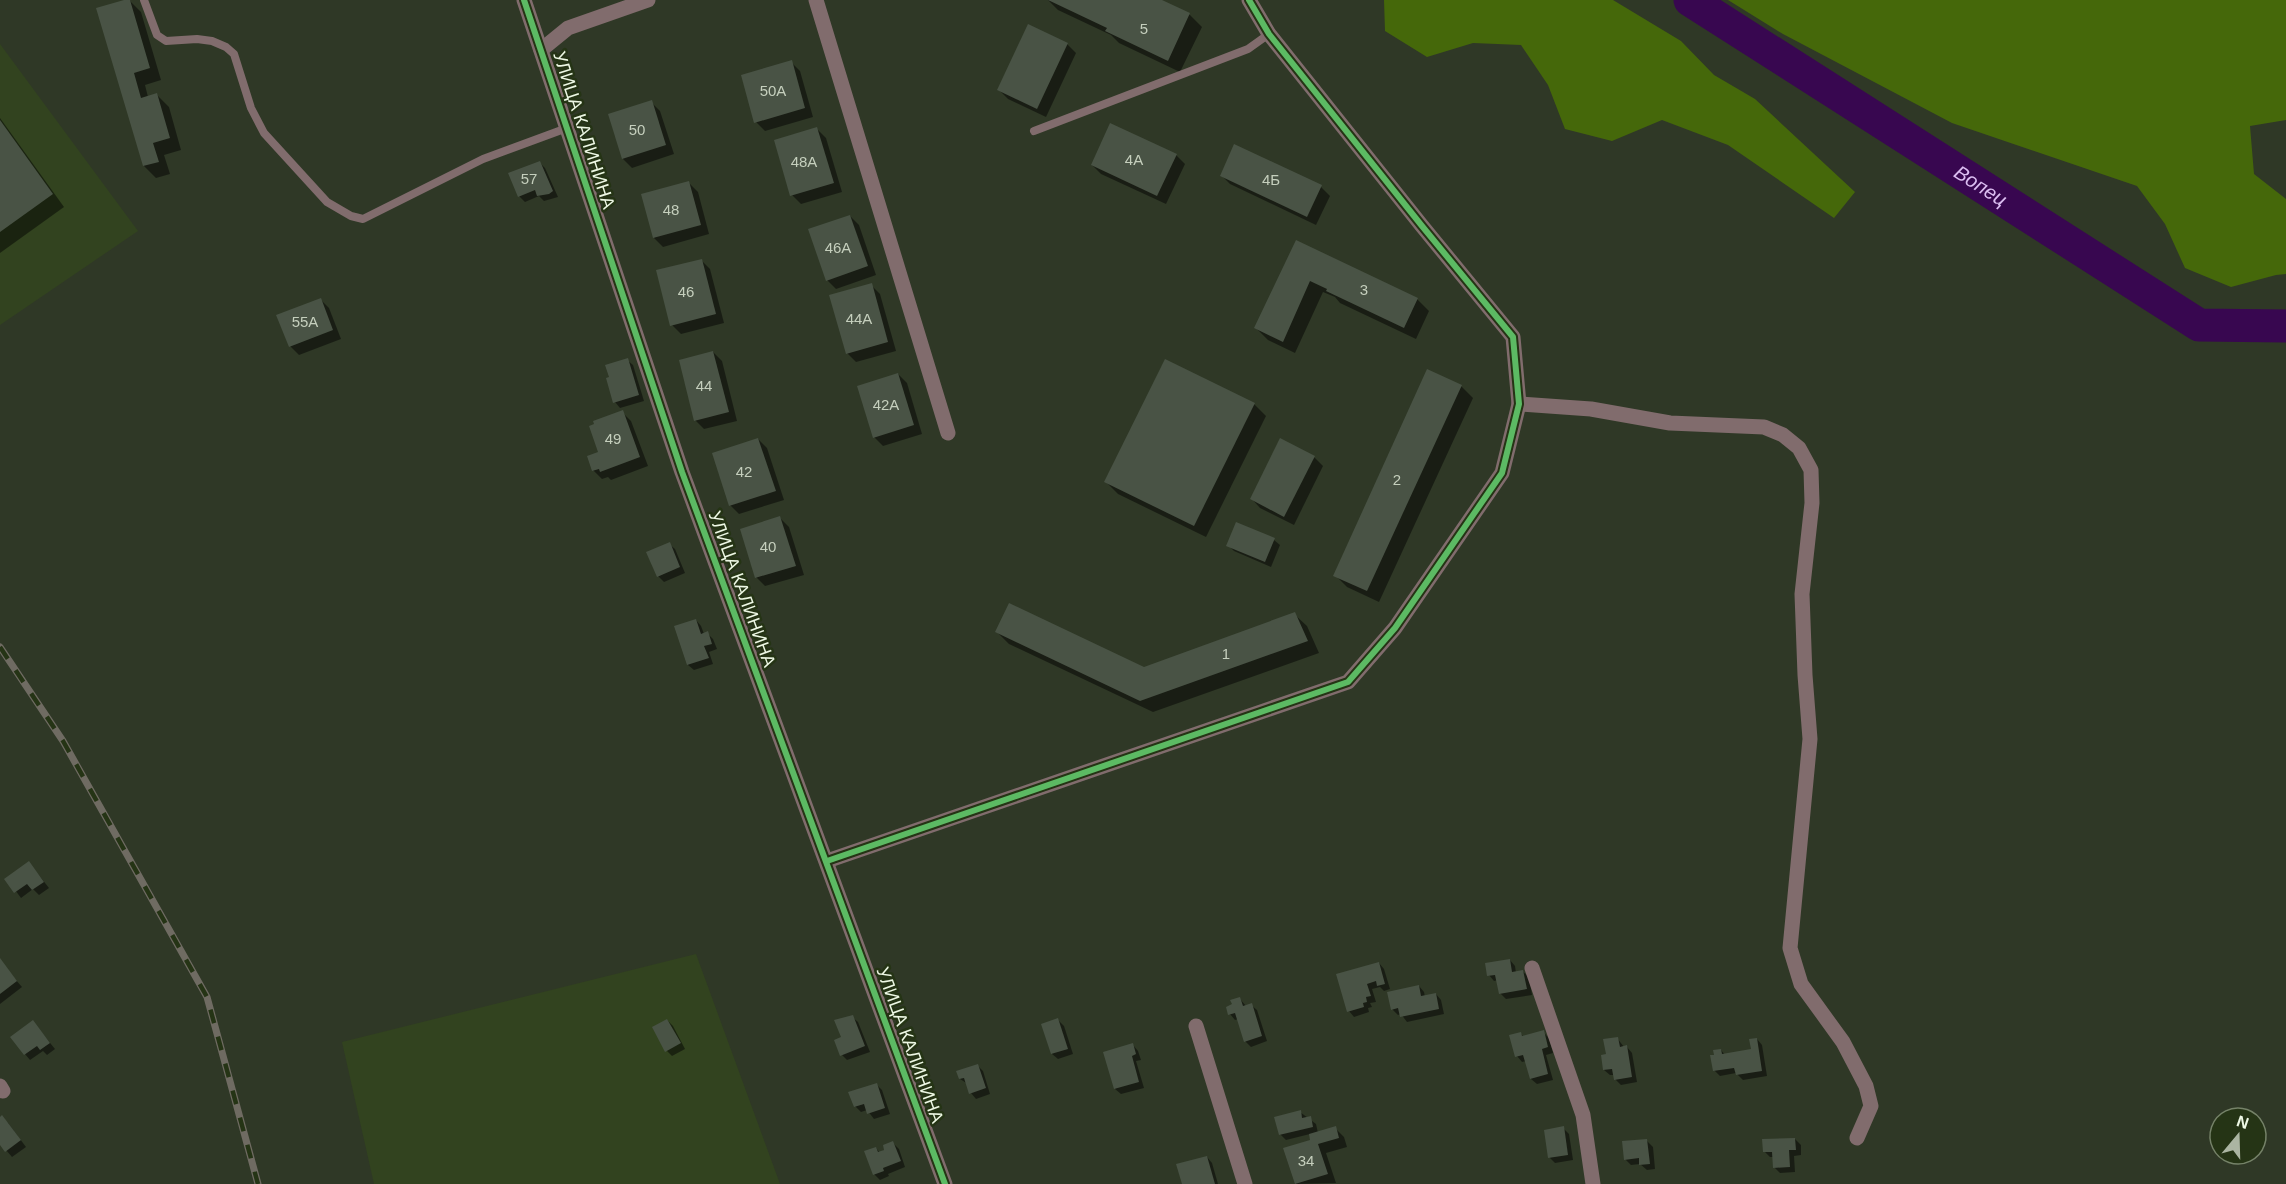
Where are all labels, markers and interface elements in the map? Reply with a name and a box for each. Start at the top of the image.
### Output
house number: 5 [1140,20,1148,37]
street label: УЛИЦА КАЛИНИНА [549,49,619,211]
house number: 50А [760,82,786,99]
house number: 50 [629,121,645,138]
house number: 4А [1125,151,1143,168]
house number: 48А [791,153,817,170]
water label: Вопец [1950,161,2011,211]
house number: 57 [521,170,537,187]
house number: 4Б [1262,171,1280,188]
house number: 48 [663,201,679,218]
house number: 46А [825,239,851,256]
house number: 3 [1360,281,1368,298]
house number: 46 [678,283,694,300]
house number: 44А [846,310,872,327]
house number: 55А [292,313,318,330]
house number: 44 [696,377,712,394]
house number: 42А [873,396,899,413]
house number: 49 [605,430,621,447]
house number: 42 [736,463,752,480]
house number: 2 [1393,471,1401,488]
street label: УЛИЦА КАЛИНИНА [704,508,780,670]
house number: 40 [760,538,776,555]
house number: 1 [1222,645,1230,662]
street label: УЛИЦА КАЛИНИНА [872,964,948,1126]
north arrow [2208,1106,2268,1166]
text: N [2234,1112,2251,1132]
house number: 34 [1298,1152,1314,1169]

